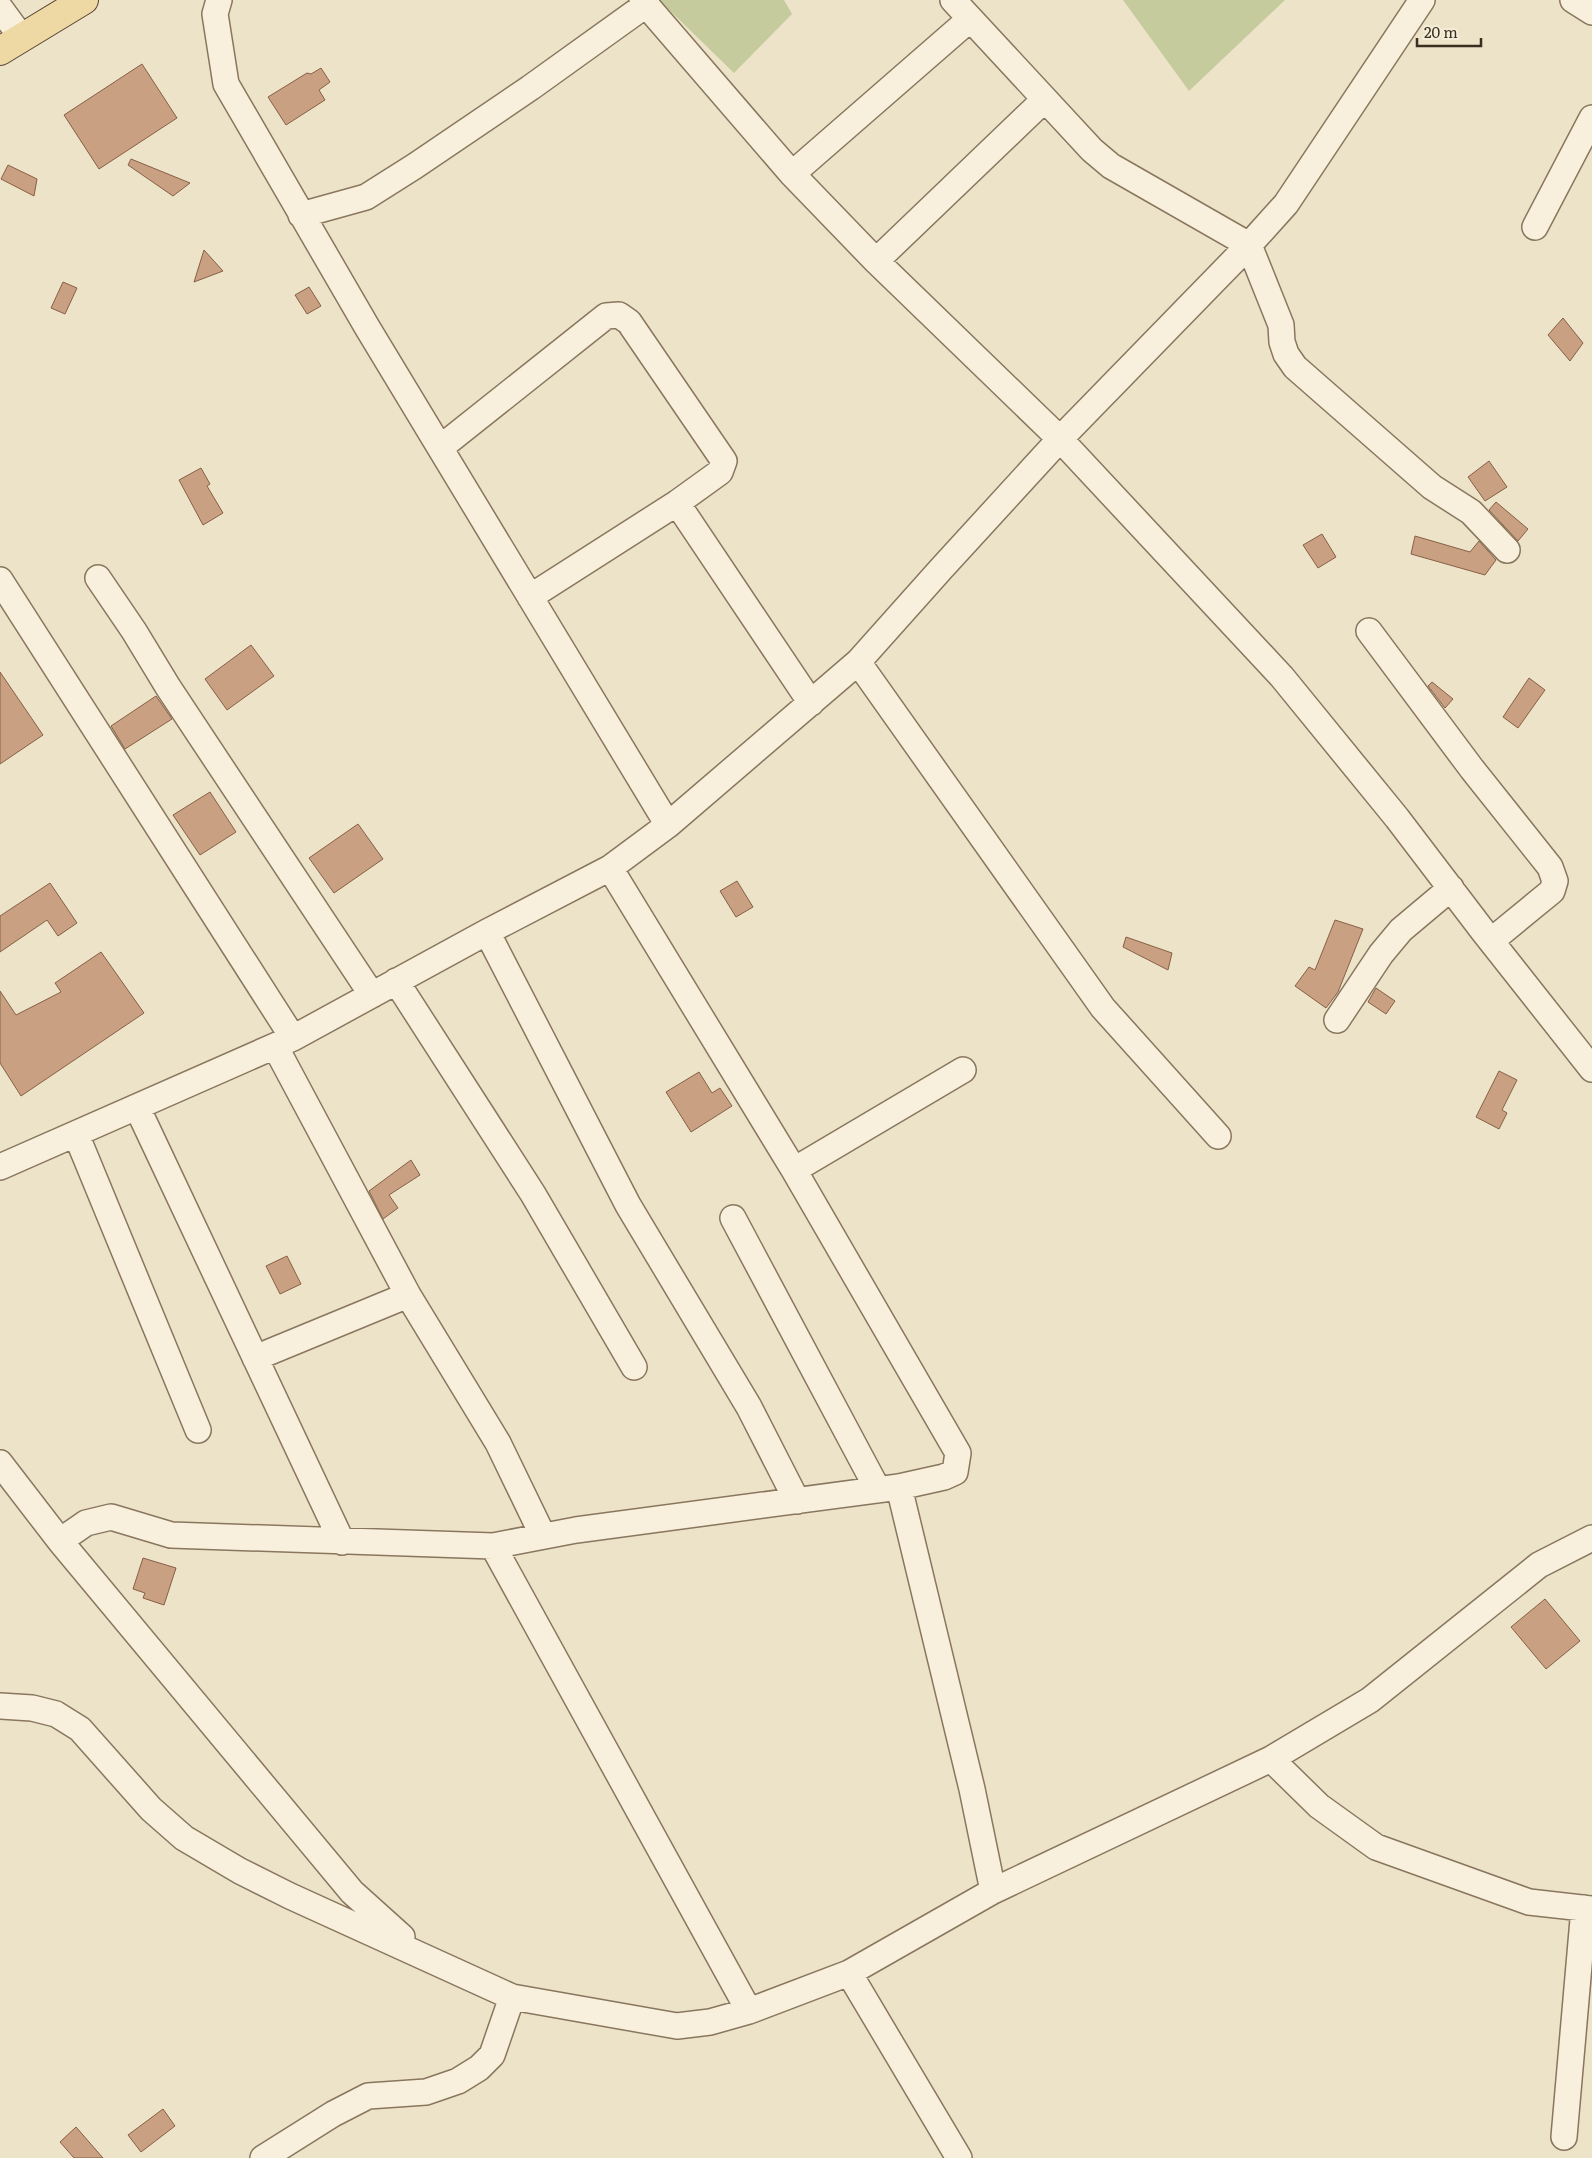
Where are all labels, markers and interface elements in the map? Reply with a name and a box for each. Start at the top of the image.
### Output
scale bar [1417,15,1481,47]
text: 20 m [1424,20,1458,43]

